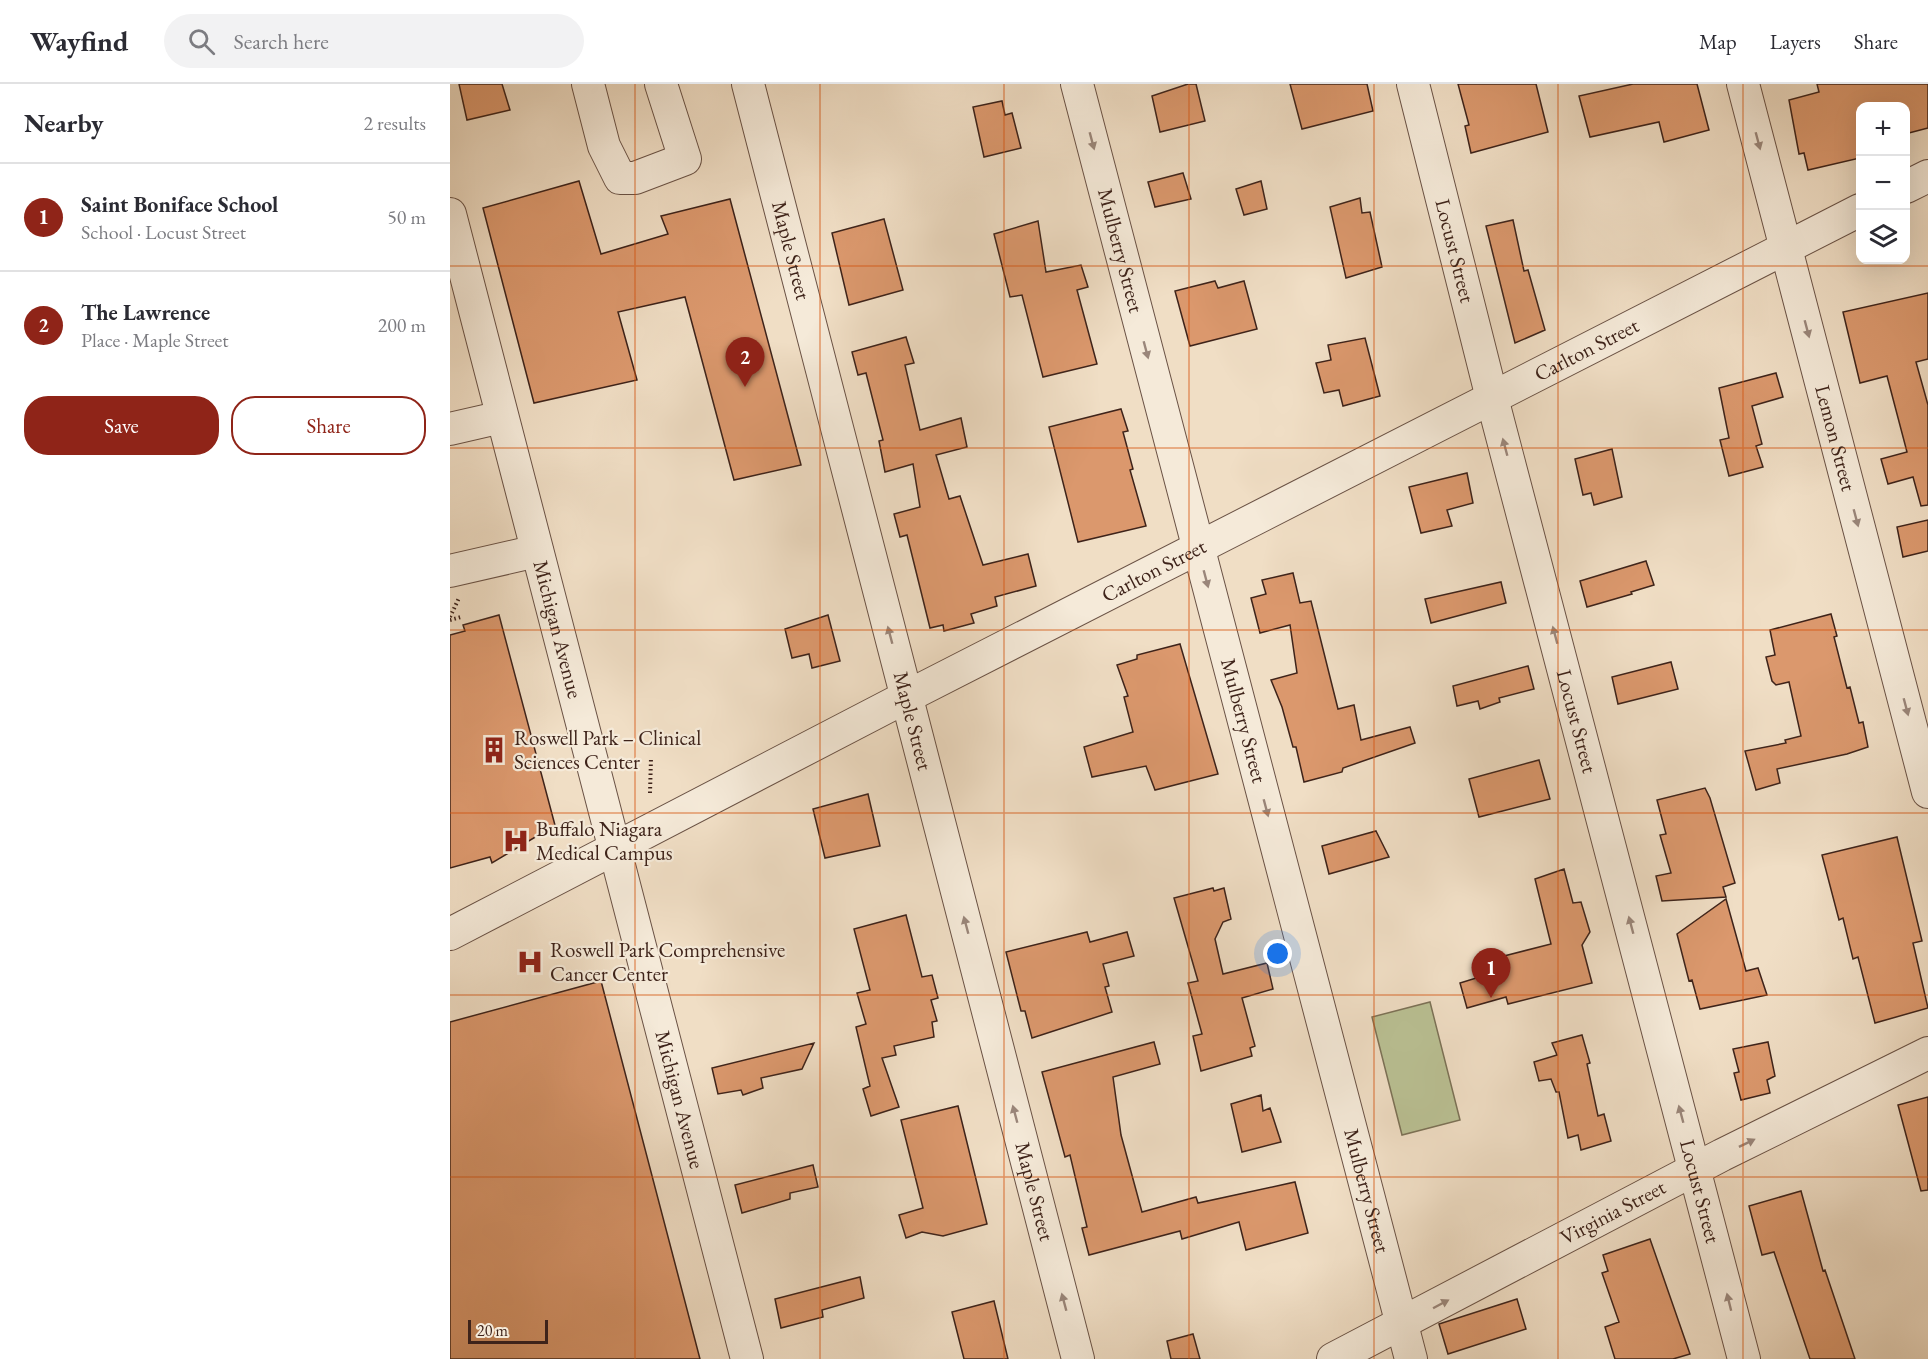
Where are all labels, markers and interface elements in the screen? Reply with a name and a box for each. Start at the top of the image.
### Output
search box [164,14,584,68]
text: Wayfind [30,23,128,59]
icon: search [185,25,218,58]
text: Search here [233,27,329,56]
text: Map [1699,28,1737,55]
text: Layers [1770,28,1821,55]
text: Share [1854,28,1898,55]
map controls [1856,102,1910,264]
button: + [1856,102,1910,156]
text: Nearby [24,106,104,140]
text: 2 results [363,110,426,136]
one-way arrow [1087,131,1097,150]
one-way arrow [1753,131,1763,150]
button: − [1856,156,1910,210]
street label: Mulberry Street [1092,185,1150,316]
text: Saint Boniface School [81,190,278,219]
street label: Locust Street [1429,196,1482,306]
street label: Maple Street [766,198,817,303]
text: 1 [38,204,49,230]
text: 50 m [387,204,426,230]
button: layers [1856,210,1910,264]
text: School · Locust Street [81,219,246,245]
text: The Lawrence [81,298,210,327]
street label: Carlton Street [1529,311,1644,387]
text: 2 [38,312,49,338]
text: 200 m [378,312,426,338]
one-way arrow [1803,320,1812,338]
text: Place · Maple Street [81,327,229,353]
pin: 2 [726,338,764,387]
one-way arrow [1142,340,1152,359]
street label: Lemon Street [1809,382,1863,494]
button: Save [24,396,219,455]
button: Share [231,396,426,455]
one-way arrow [1500,438,1510,456]
one-way arrow [1852,509,1862,527]
street label: Carlton Street [1097,532,1211,608]
street label: Michigan Avenue [527,557,589,701]
one-way arrow [1202,570,1212,588]
one-way arrow [885,625,895,644]
one-way arrow [1550,626,1559,644]
street label: Mulberry Street [1215,655,1274,786]
street label: Locust Street [1551,666,1604,776]
street label: Maple Street [888,669,939,774]
one-way arrow [1901,697,1911,716]
place label: Roswell Park – Clinical Sciences Center [514,724,701,775]
building icon: Roswell Park – Clinical Sciences Center [479,735,509,765]
one-way arrow [1262,799,1272,817]
place label: Buffalo Niagara Medical Campus [536,815,673,866]
hospital icon: Buffalo Niagara Medical Campus [501,826,531,856]
one-way arrow [960,916,970,934]
one-way arrow [1626,916,1635,934]
place label: Roswell Park Comprehensive Cancer Center [550,936,785,987]
your location [1263,939,1292,968]
hospital icon: Roswell Park Comprehensive Cancer Center [515,947,545,977]
pin: 1 [1472,948,1510,998]
street label: Michigan Avenue [649,1028,711,1172]
one-way arrow [1009,1104,1019,1123]
one-way arrow [1675,1105,1685,1123]
street label: Mulberry Street [1338,1125,1397,1256]
street label: Locust Street [1674,1137,1727,1246]
one-way arrow [1738,1138,1755,1148]
street label: Maple Street [1009,1139,1061,1244]
street label: Virginia Street [1555,1173,1670,1251]
one-way arrow [1058,1293,1068,1312]
one-way arrow [1724,1293,1734,1312]
one-way arrow [1433,1299,1450,1309]
scale bar [468,1317,548,1344]
text: 20 m [477,1320,508,1341]

